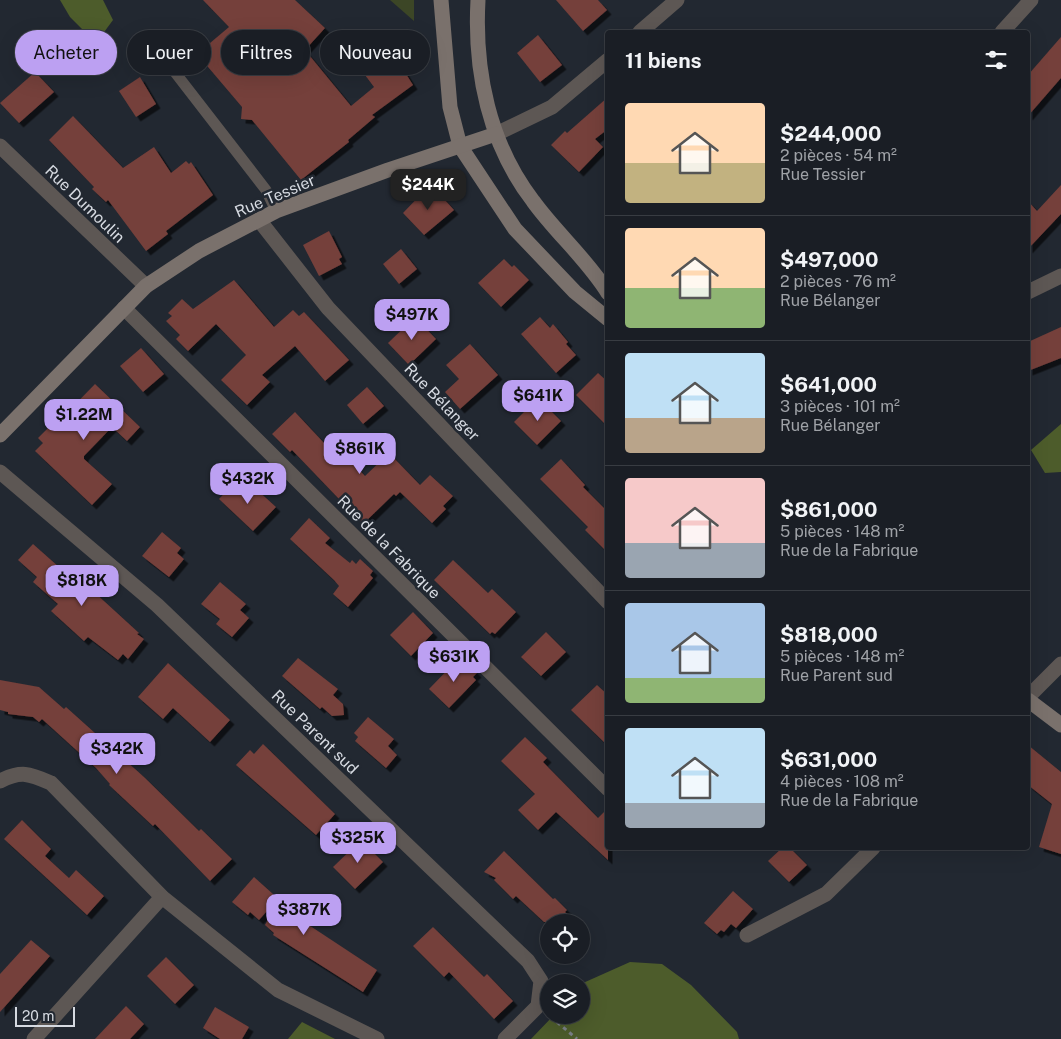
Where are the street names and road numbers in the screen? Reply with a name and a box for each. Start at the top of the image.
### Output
street label: Rue Dumoulin [41,161,129,247]
street label: Rue Tessier [232,171,318,221]
street label: Rue Bélanger [400,359,484,445]
street label: Rue de la Fabrique [333,491,445,603]
street label: Rue Parent sud [268,686,362,778]

